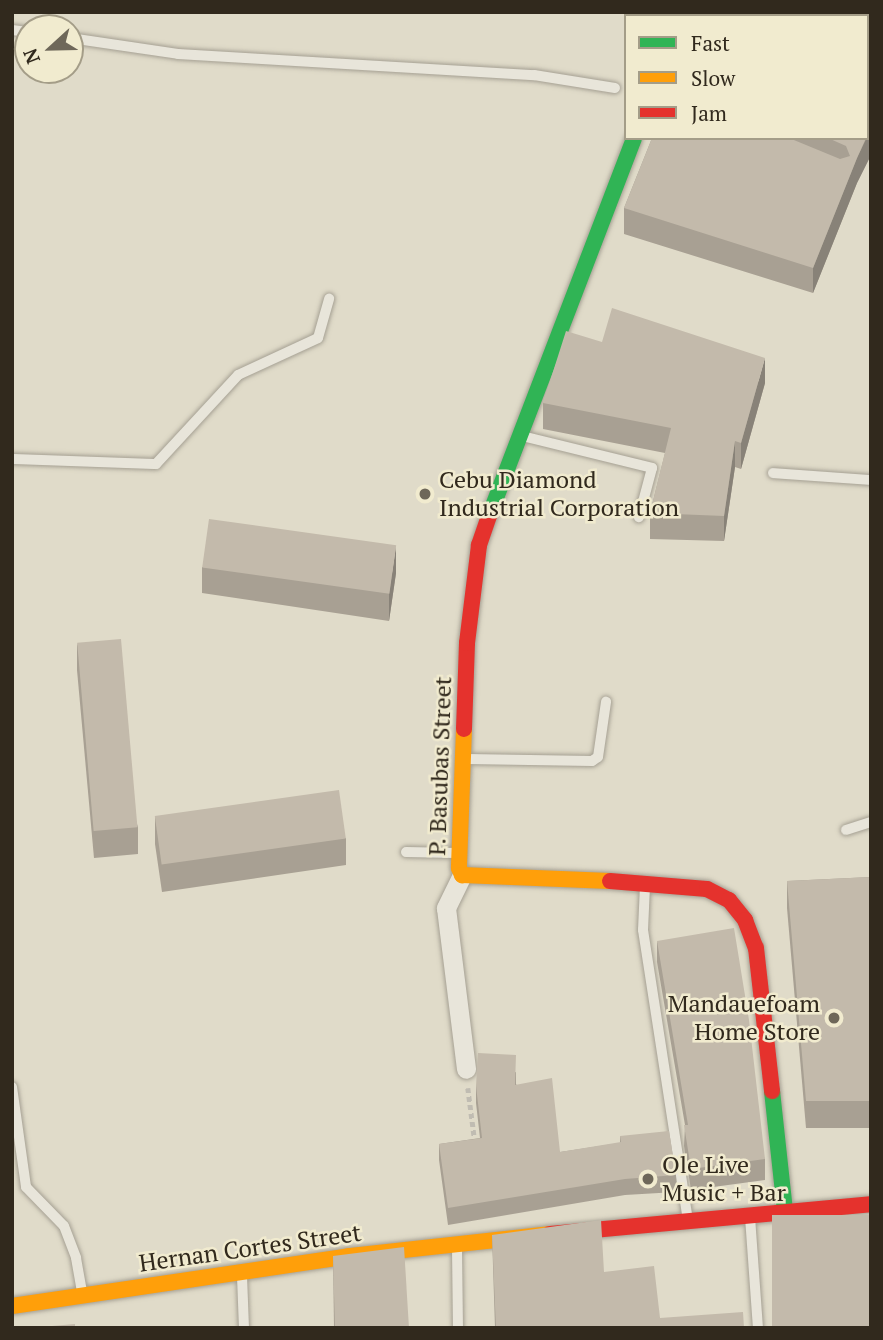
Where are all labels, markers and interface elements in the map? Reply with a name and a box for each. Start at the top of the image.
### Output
north arrow [14,14,84,84]
legend [624,14,869,140]
text: Fast [691,29,730,57]
text: N [17,45,45,68]
text: Slow [691,64,735,92]
text: Jam [691,99,727,127]
place label: Cebu Diamond Industrial Corporation [439,466,679,522]
marker: Cebu Diamond Industrial Corporation [417,486,433,502]
street label: P. Basubas Street [422,675,458,857]
place label: Mandauefoam Home Store [668,990,820,1046]
marker: Mandauefoam Home Store [826,1010,842,1026]
place label: Ole Live Music + Bar [662,1151,786,1207]
marker: Ole Live Music + Bar [640,1171,656,1187]
street label: Hernan Cortes Street [137,1218,363,1278]

